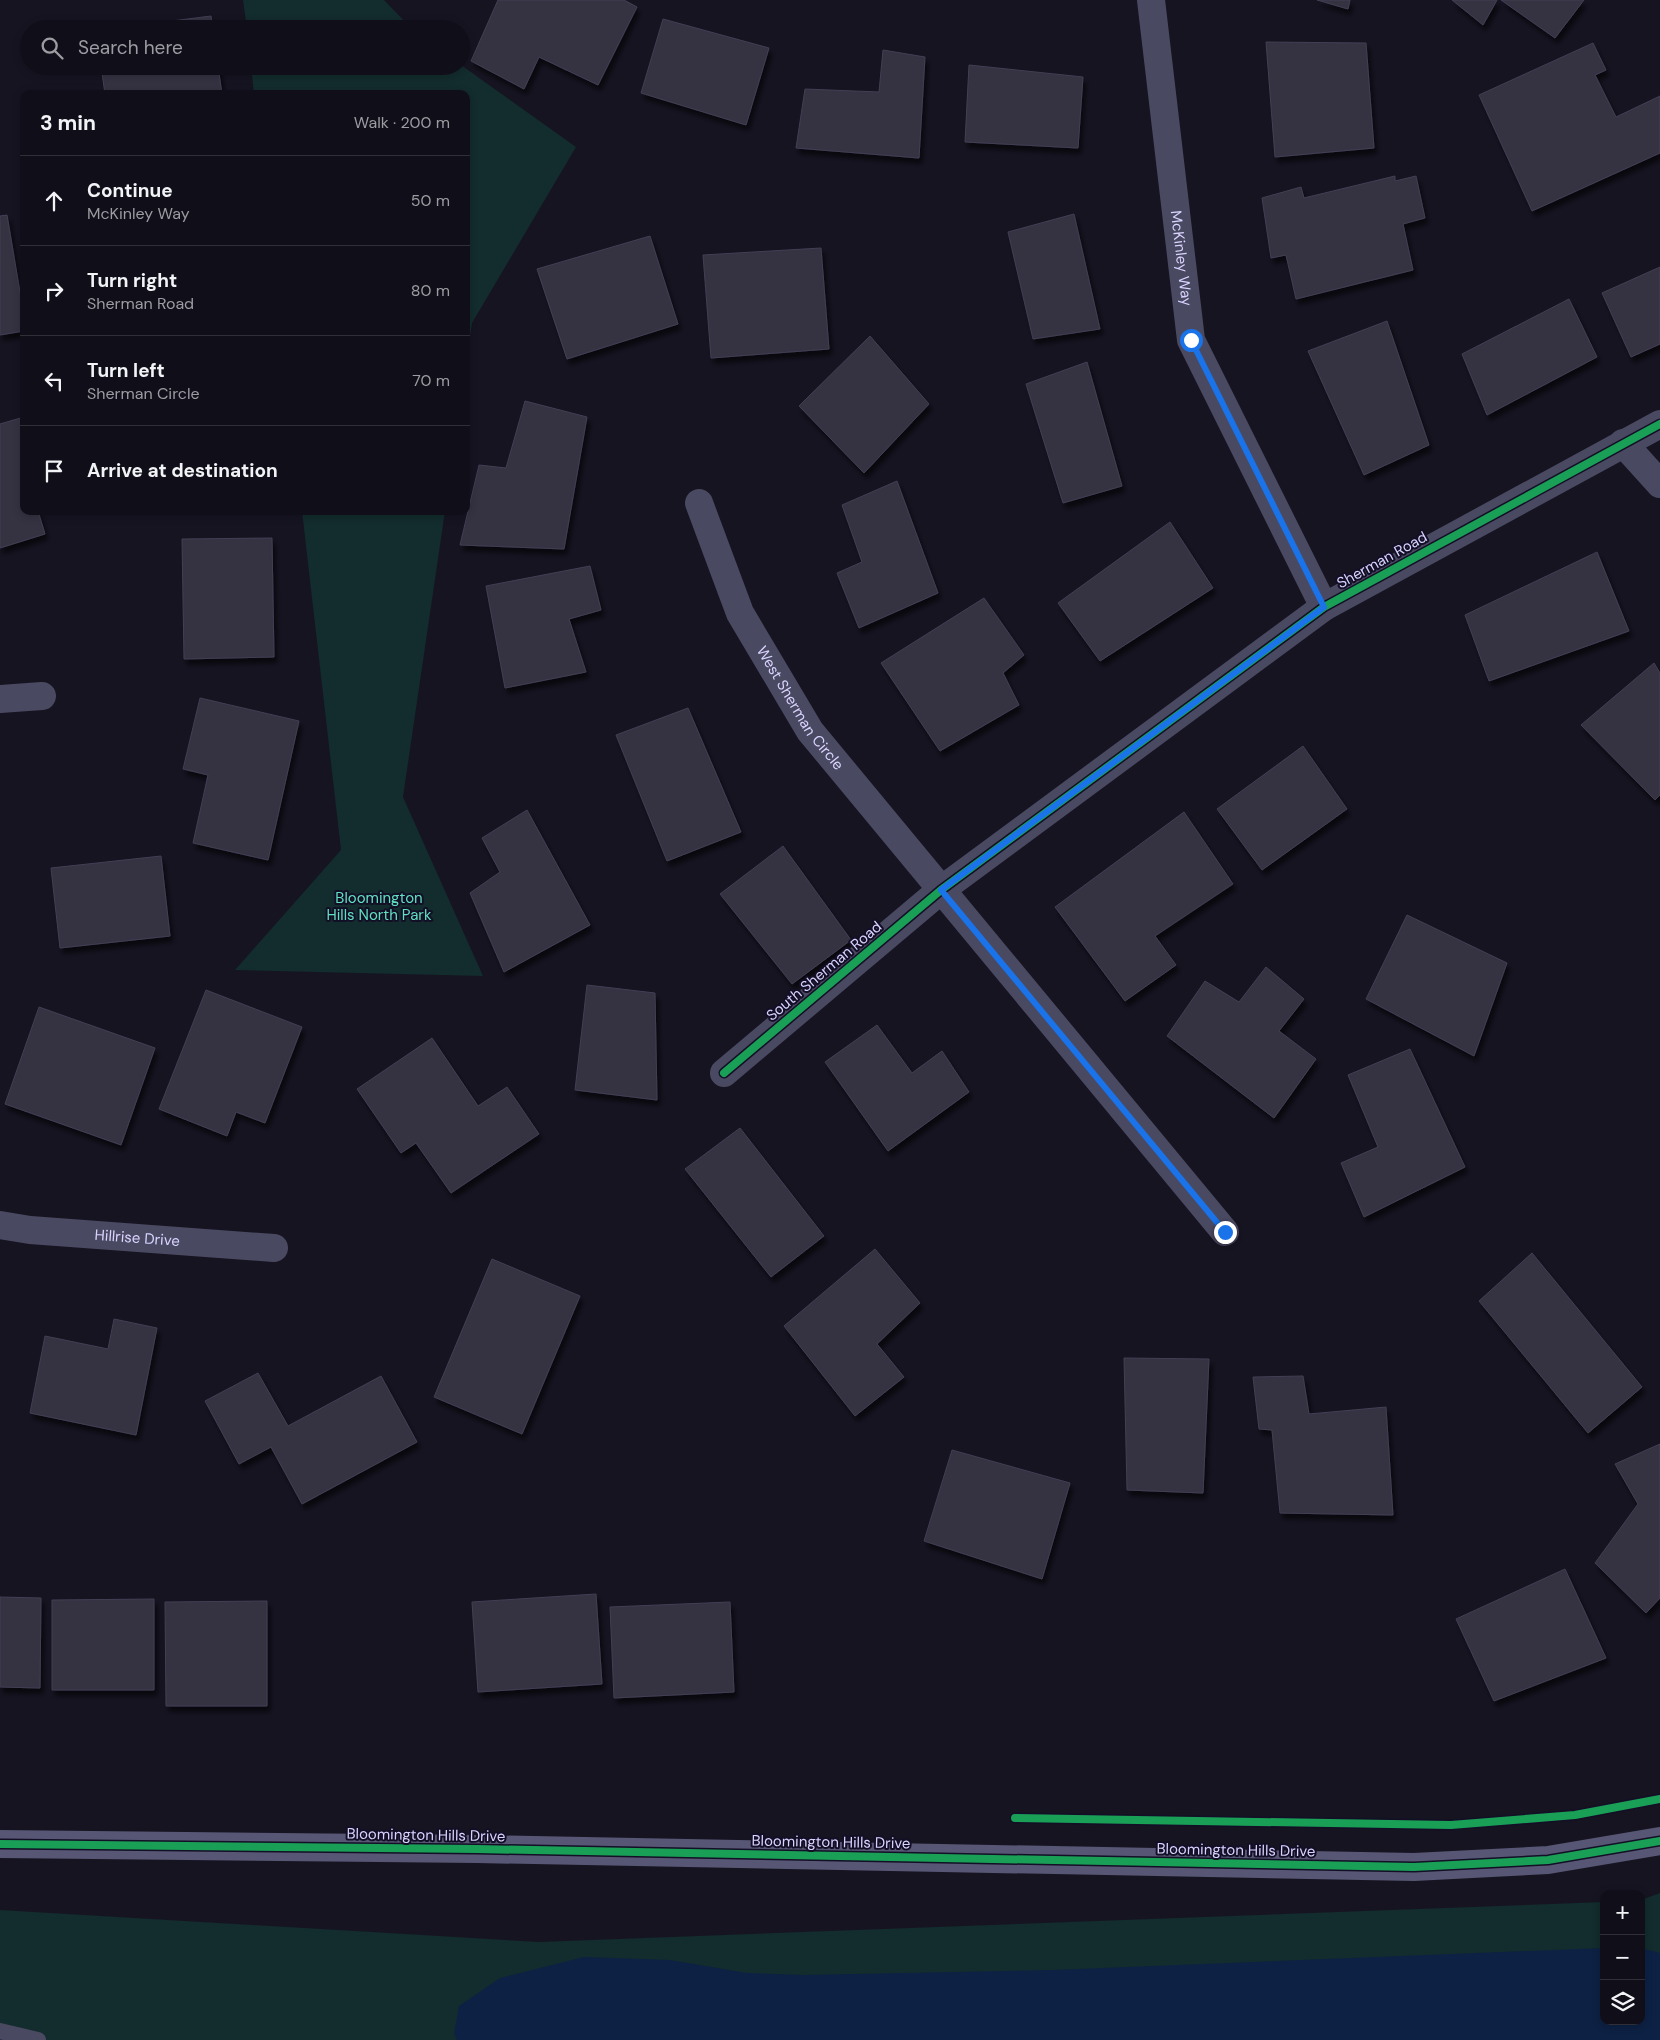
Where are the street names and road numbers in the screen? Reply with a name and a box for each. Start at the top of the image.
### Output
street label: McKinley Way [1166,209,1197,308]
street label: Sherman Road [1333,527,1431,593]
street label: West Sherman Circle [752,642,848,774]
street label: South Sherman Road [762,917,886,1025]
street label: Hillrise Drive [94,1225,181,1251]
street label: Bloomington Hills Drive [346,1824,506,1846]
street label: Bloomington Hills Drive [751,1831,911,1853]
street label: Bloomington Hills Drive [1156,1839,1316,1861]

